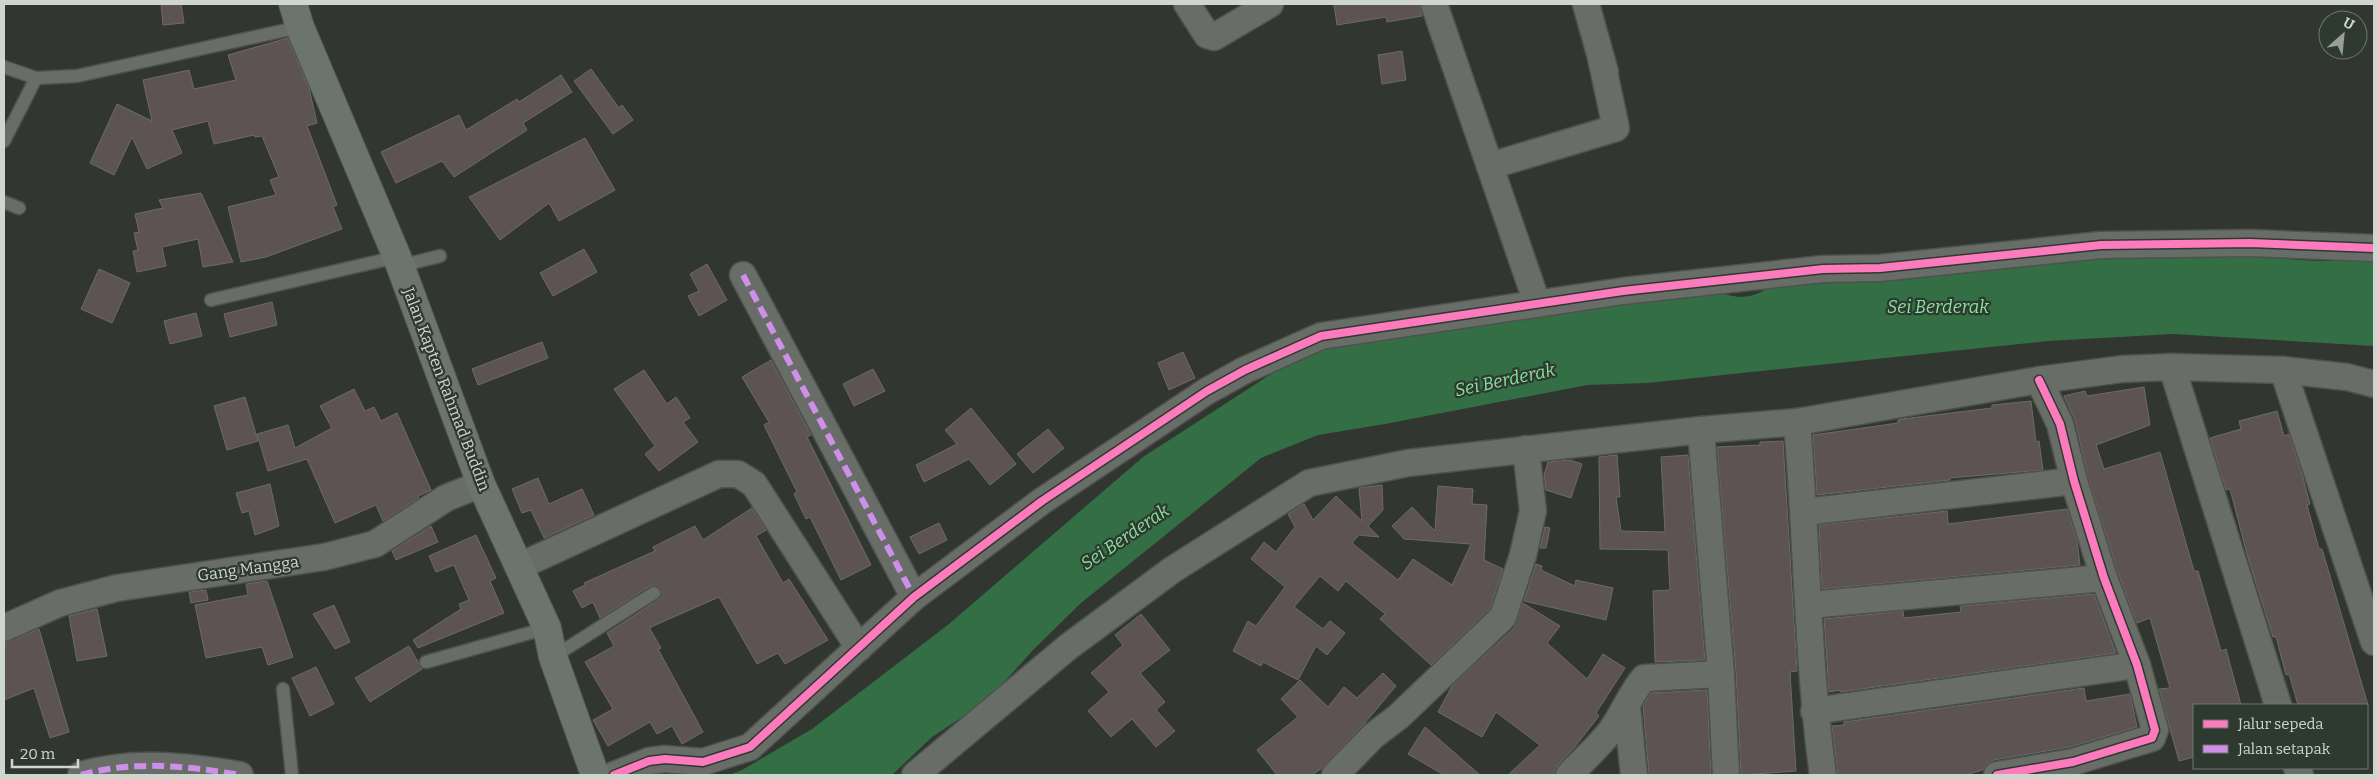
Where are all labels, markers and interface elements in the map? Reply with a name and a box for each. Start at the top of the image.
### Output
north arrow [2318,10,2368,60]
text: U [2340,14,2358,34]
street label: Jalan Kapten Rahmad Buddin [399,284,494,494]
water label: Sei Berderak [1887,296,1989,318]
water label: Sei Berderak [1453,359,1557,401]
water label: Sei Berderak [1077,499,1174,575]
street label: Gang Mangga [196,552,300,585]
legend [2193,704,2368,769]
text: Jalur sepeda [2237,715,2324,733]
scale bar [12,736,79,768]
text: Jalan setapak [2237,740,2331,758]
text: 20 m [20,745,56,763]

